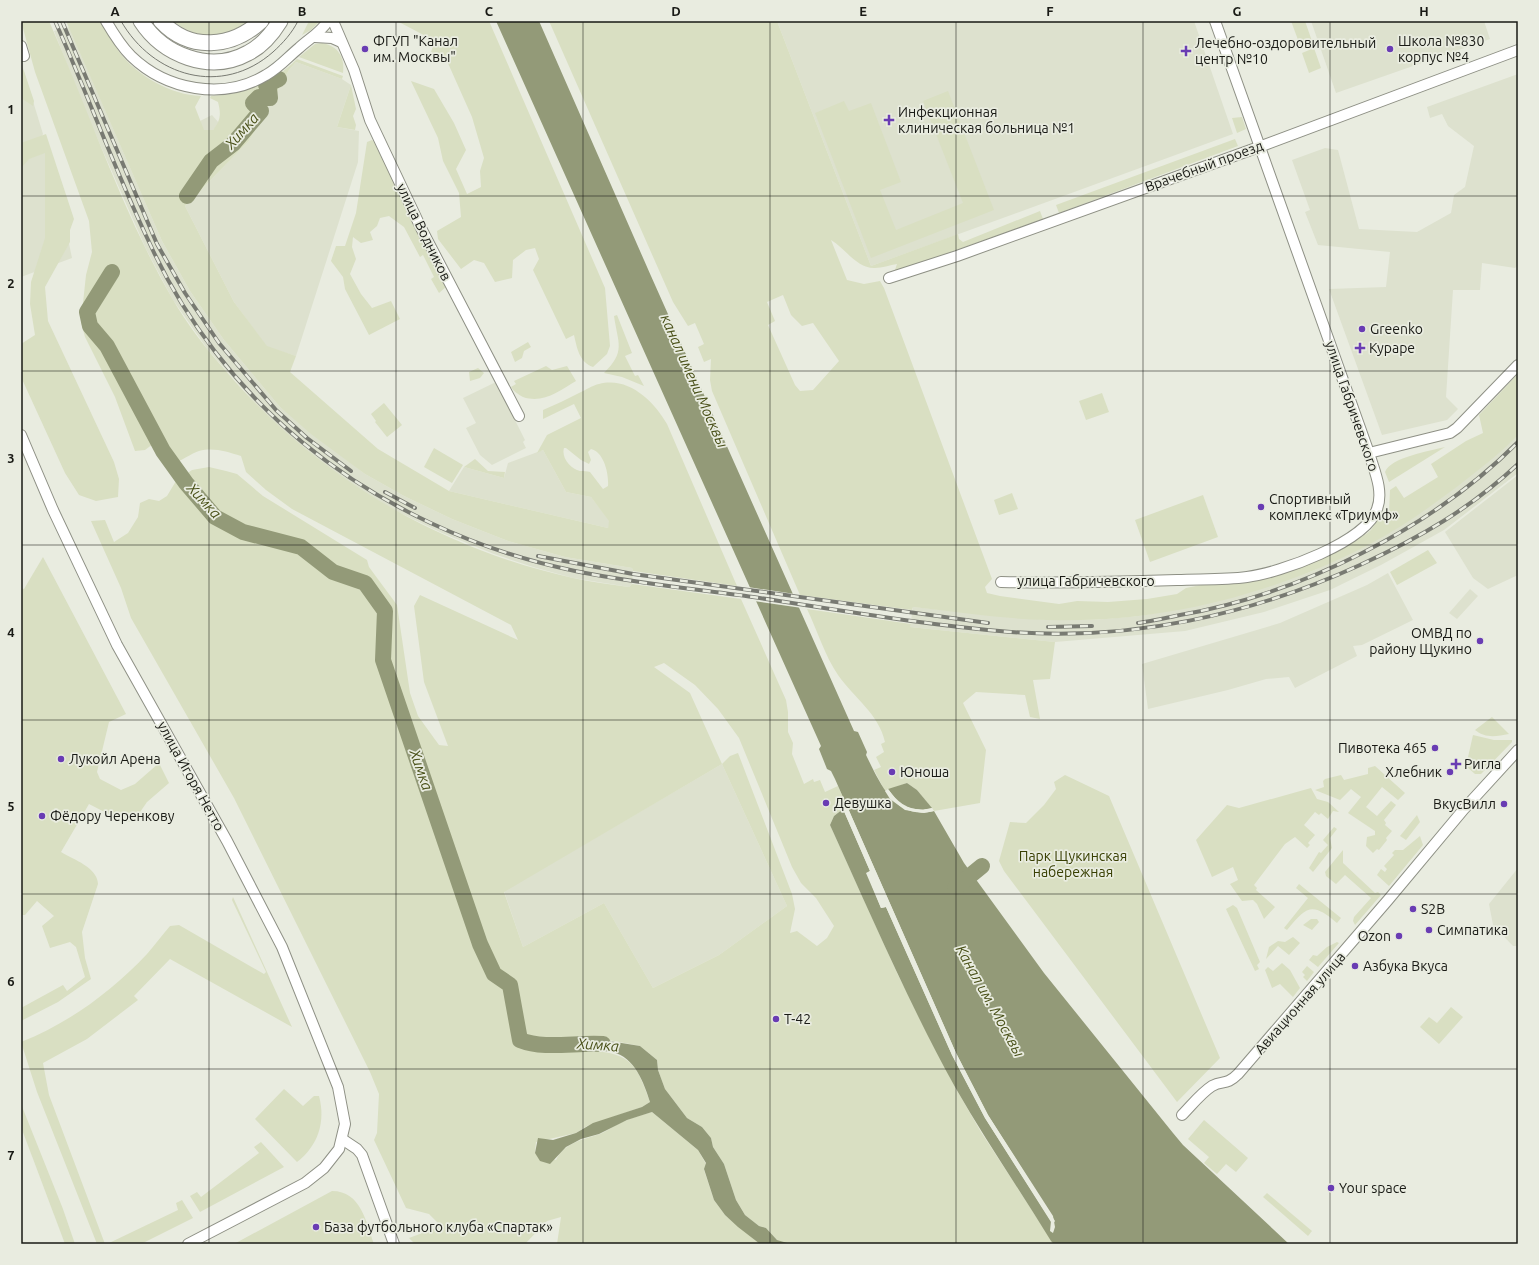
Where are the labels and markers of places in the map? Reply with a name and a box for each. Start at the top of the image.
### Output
place label: ФГУП "Канал им. Москвы" [373,33,458,65]
place label: Школа №830 корпус №4 [1398,33,1485,65]
place label: Лечебно-оздоровительный центр №10 [1195,35,1376,67]
marker: ФГУП "Канал им. Москвы" [360,44,370,54]
marker: Школа №830 корпус №4 [1385,44,1395,54]
marker: Лечебно-оздоровительный центр №10 [1180,45,1192,57]
place label: Инфекционная клиническая больница №1 [898,104,1075,136]
marker: Инфекционная клиническая больница №1 [883,114,895,126]
place label: Greenko [1370,321,1423,337]
marker: Greenko [1357,324,1367,334]
place label: Кураре [1369,340,1415,356]
marker: Кураре [1354,342,1366,354]
place label: Спортивный комплекс «Триумф» [1269,491,1399,523]
marker: Спортивный комплекс «Триумф» [1256,502,1266,512]
place label: ОМВД по району Щукино [1369,625,1472,657]
marker: ОМВД по району Щукино [1475,636,1485,646]
place label: Пивотека 465 [1338,740,1427,756]
marker: Пивотека 465 [1430,743,1440,753]
place label: Лукойл Арена [69,751,161,767]
marker: Лукойл Арена [56,754,66,764]
place label: Ригла [1464,756,1501,772]
marker: Ригла [1451,759,1461,769]
place label: Юноша [900,764,949,780]
place label: Хлебник [1385,764,1442,780]
marker: Юноша [887,767,897,777]
marker: Хлебник [1445,767,1455,777]
place label: Девушка [834,795,892,811]
place label: ВкусВилл [1433,796,1496,812]
marker: Девушка [821,798,831,808]
marker: ВкусВилл [1499,799,1509,809]
place label: Фёдору Черенкову [50,808,175,824]
marker: Фёдору Черенкову [37,811,47,821]
place label: S2B [1421,901,1445,917]
marker: S2B [1408,904,1418,914]
place label: Симпатика [1437,922,1508,938]
marker: Симпатика [1424,925,1434,935]
place label: Ozon [1358,928,1391,944]
marker: Ozon [1394,931,1404,941]
place label: Азбука Вкуса [1363,958,1448,974]
marker: Азбука Вкуса [1350,961,1360,971]
place label: Т-42 [784,1011,811,1027]
marker: Т-42 [771,1014,781,1024]
place label: Your space [1339,1180,1407,1196]
marker: Your space [1326,1183,1336,1193]
place label: База футбольного клуба «Спартак» [324,1219,553,1235]
marker: База футбольного клуба «Спартак» [311,1222,321,1232]

